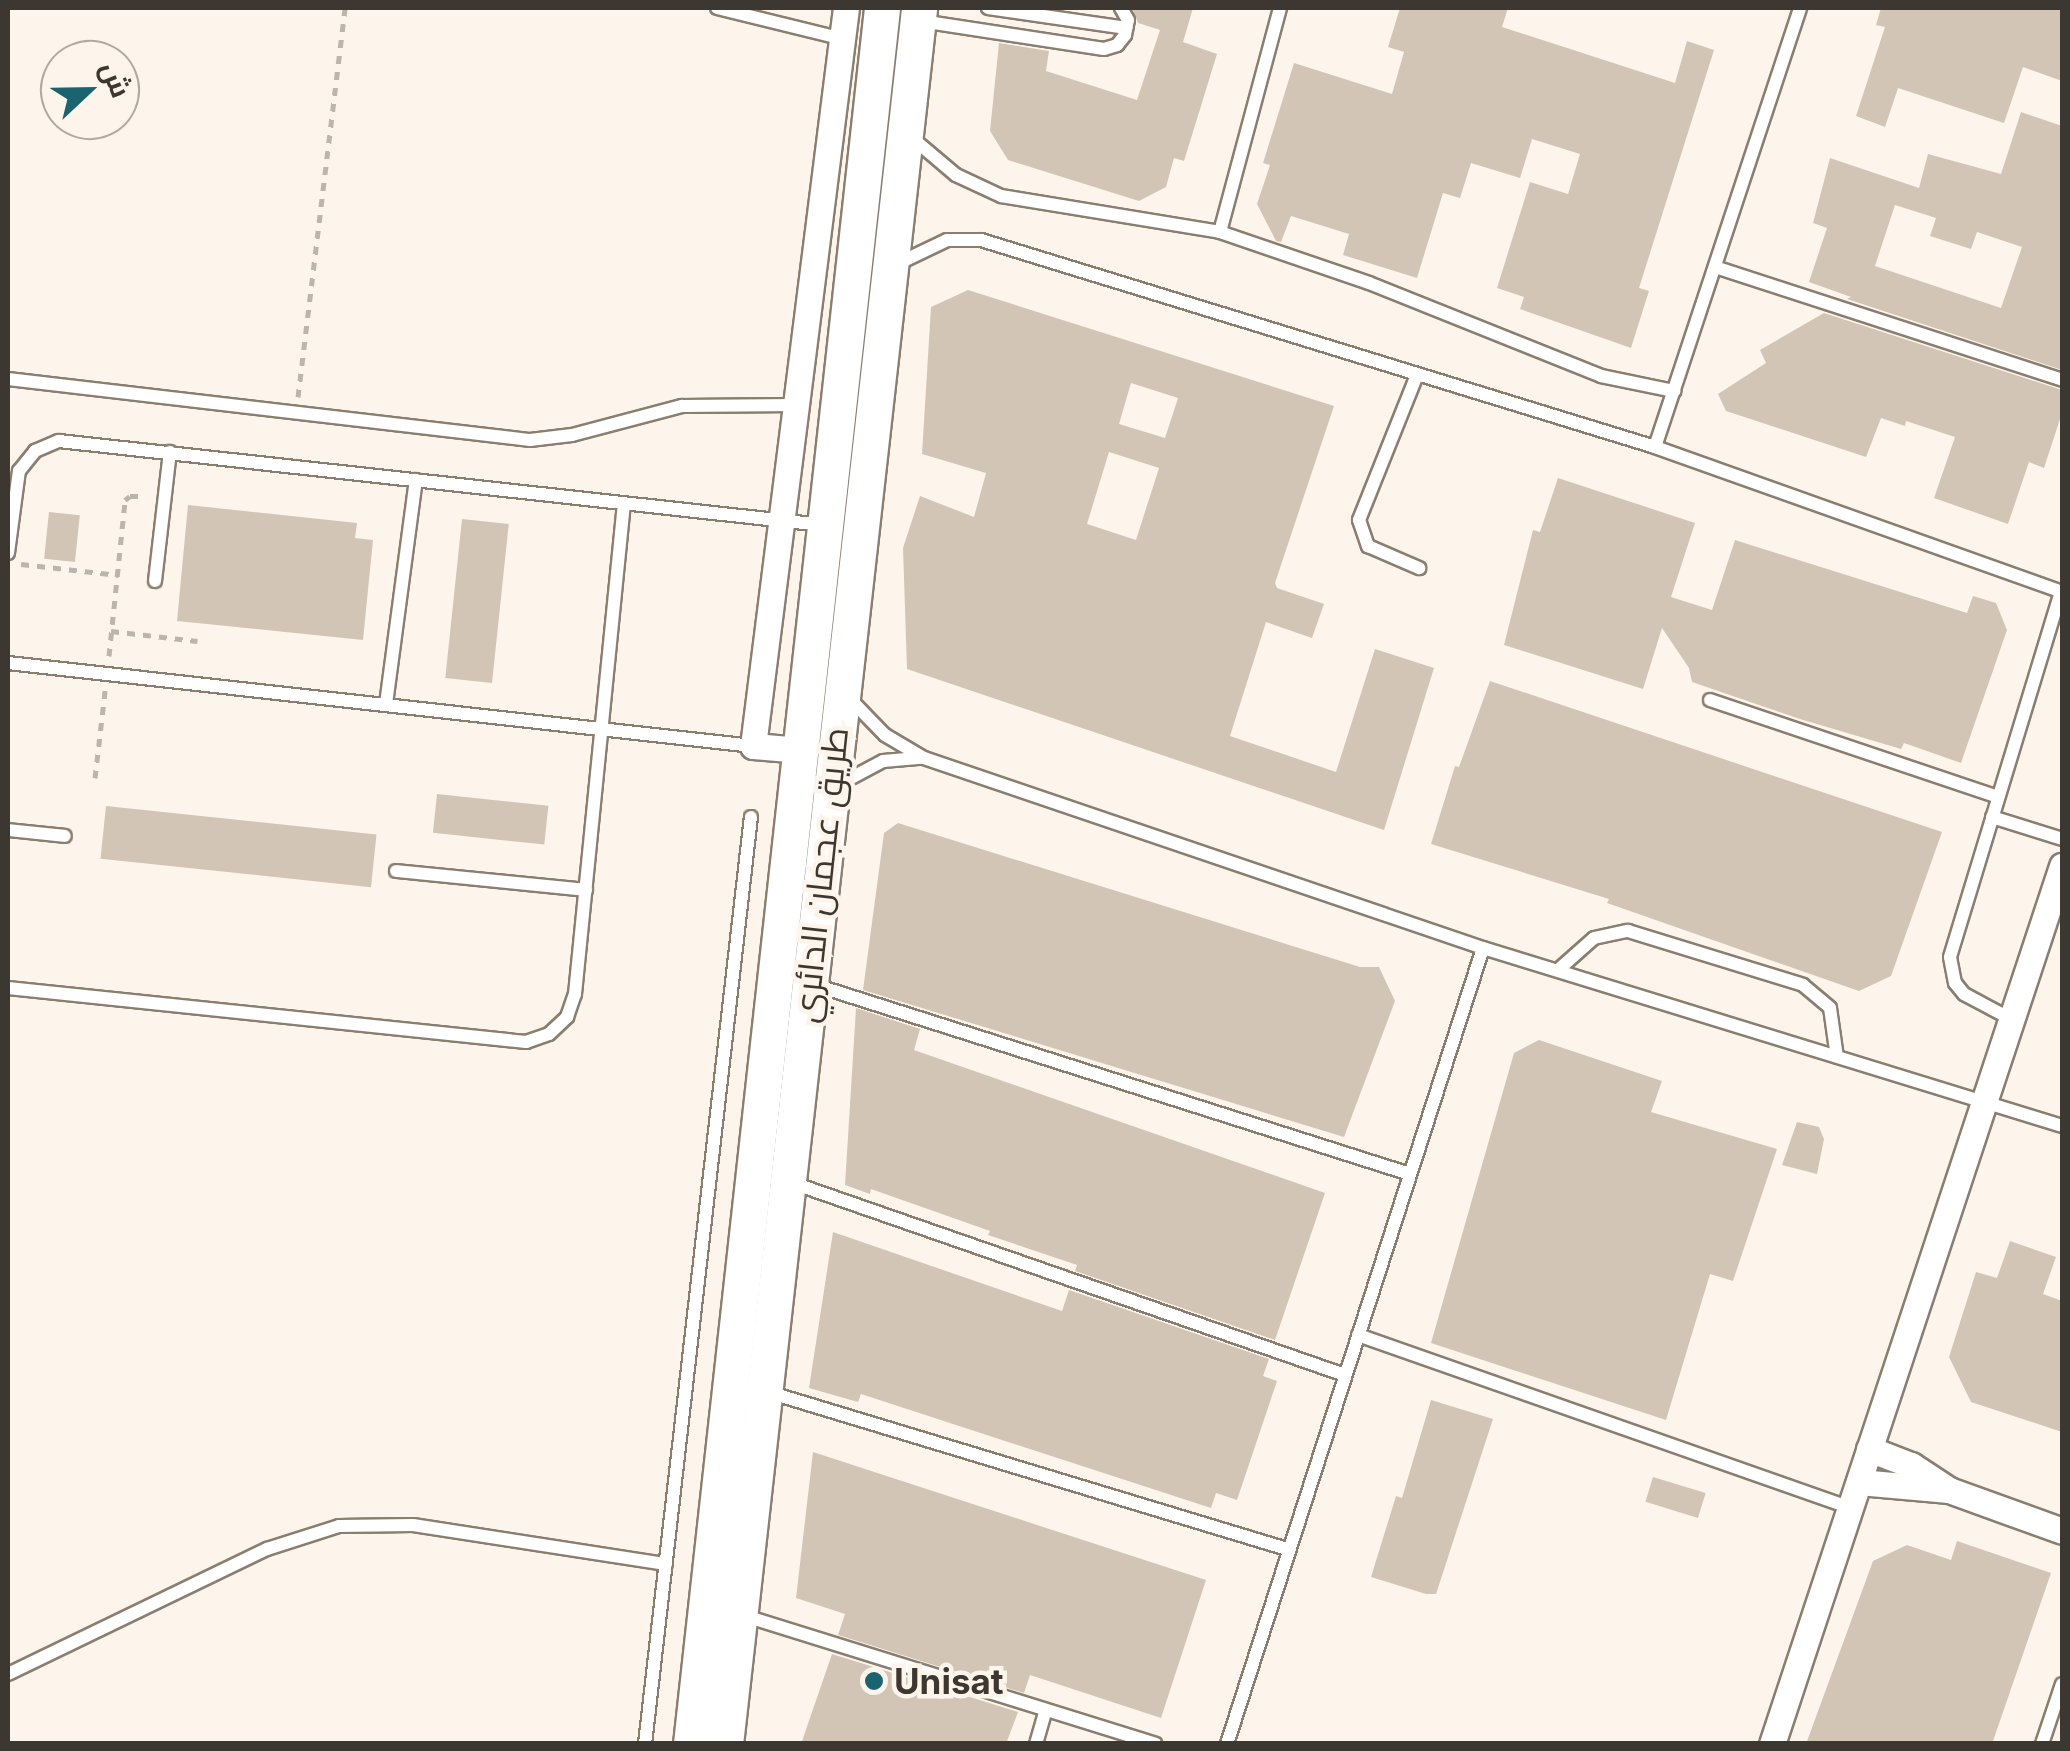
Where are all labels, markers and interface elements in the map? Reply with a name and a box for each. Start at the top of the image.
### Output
north arrow [40,40,140,140]
text: ش [93,56,138,103]
street label: طريق عجمان الدائري [784,725,856,1025]
place label: Unisat [894,1660,1004,1702]
marker: Unisat [863,1670,885,1692]

